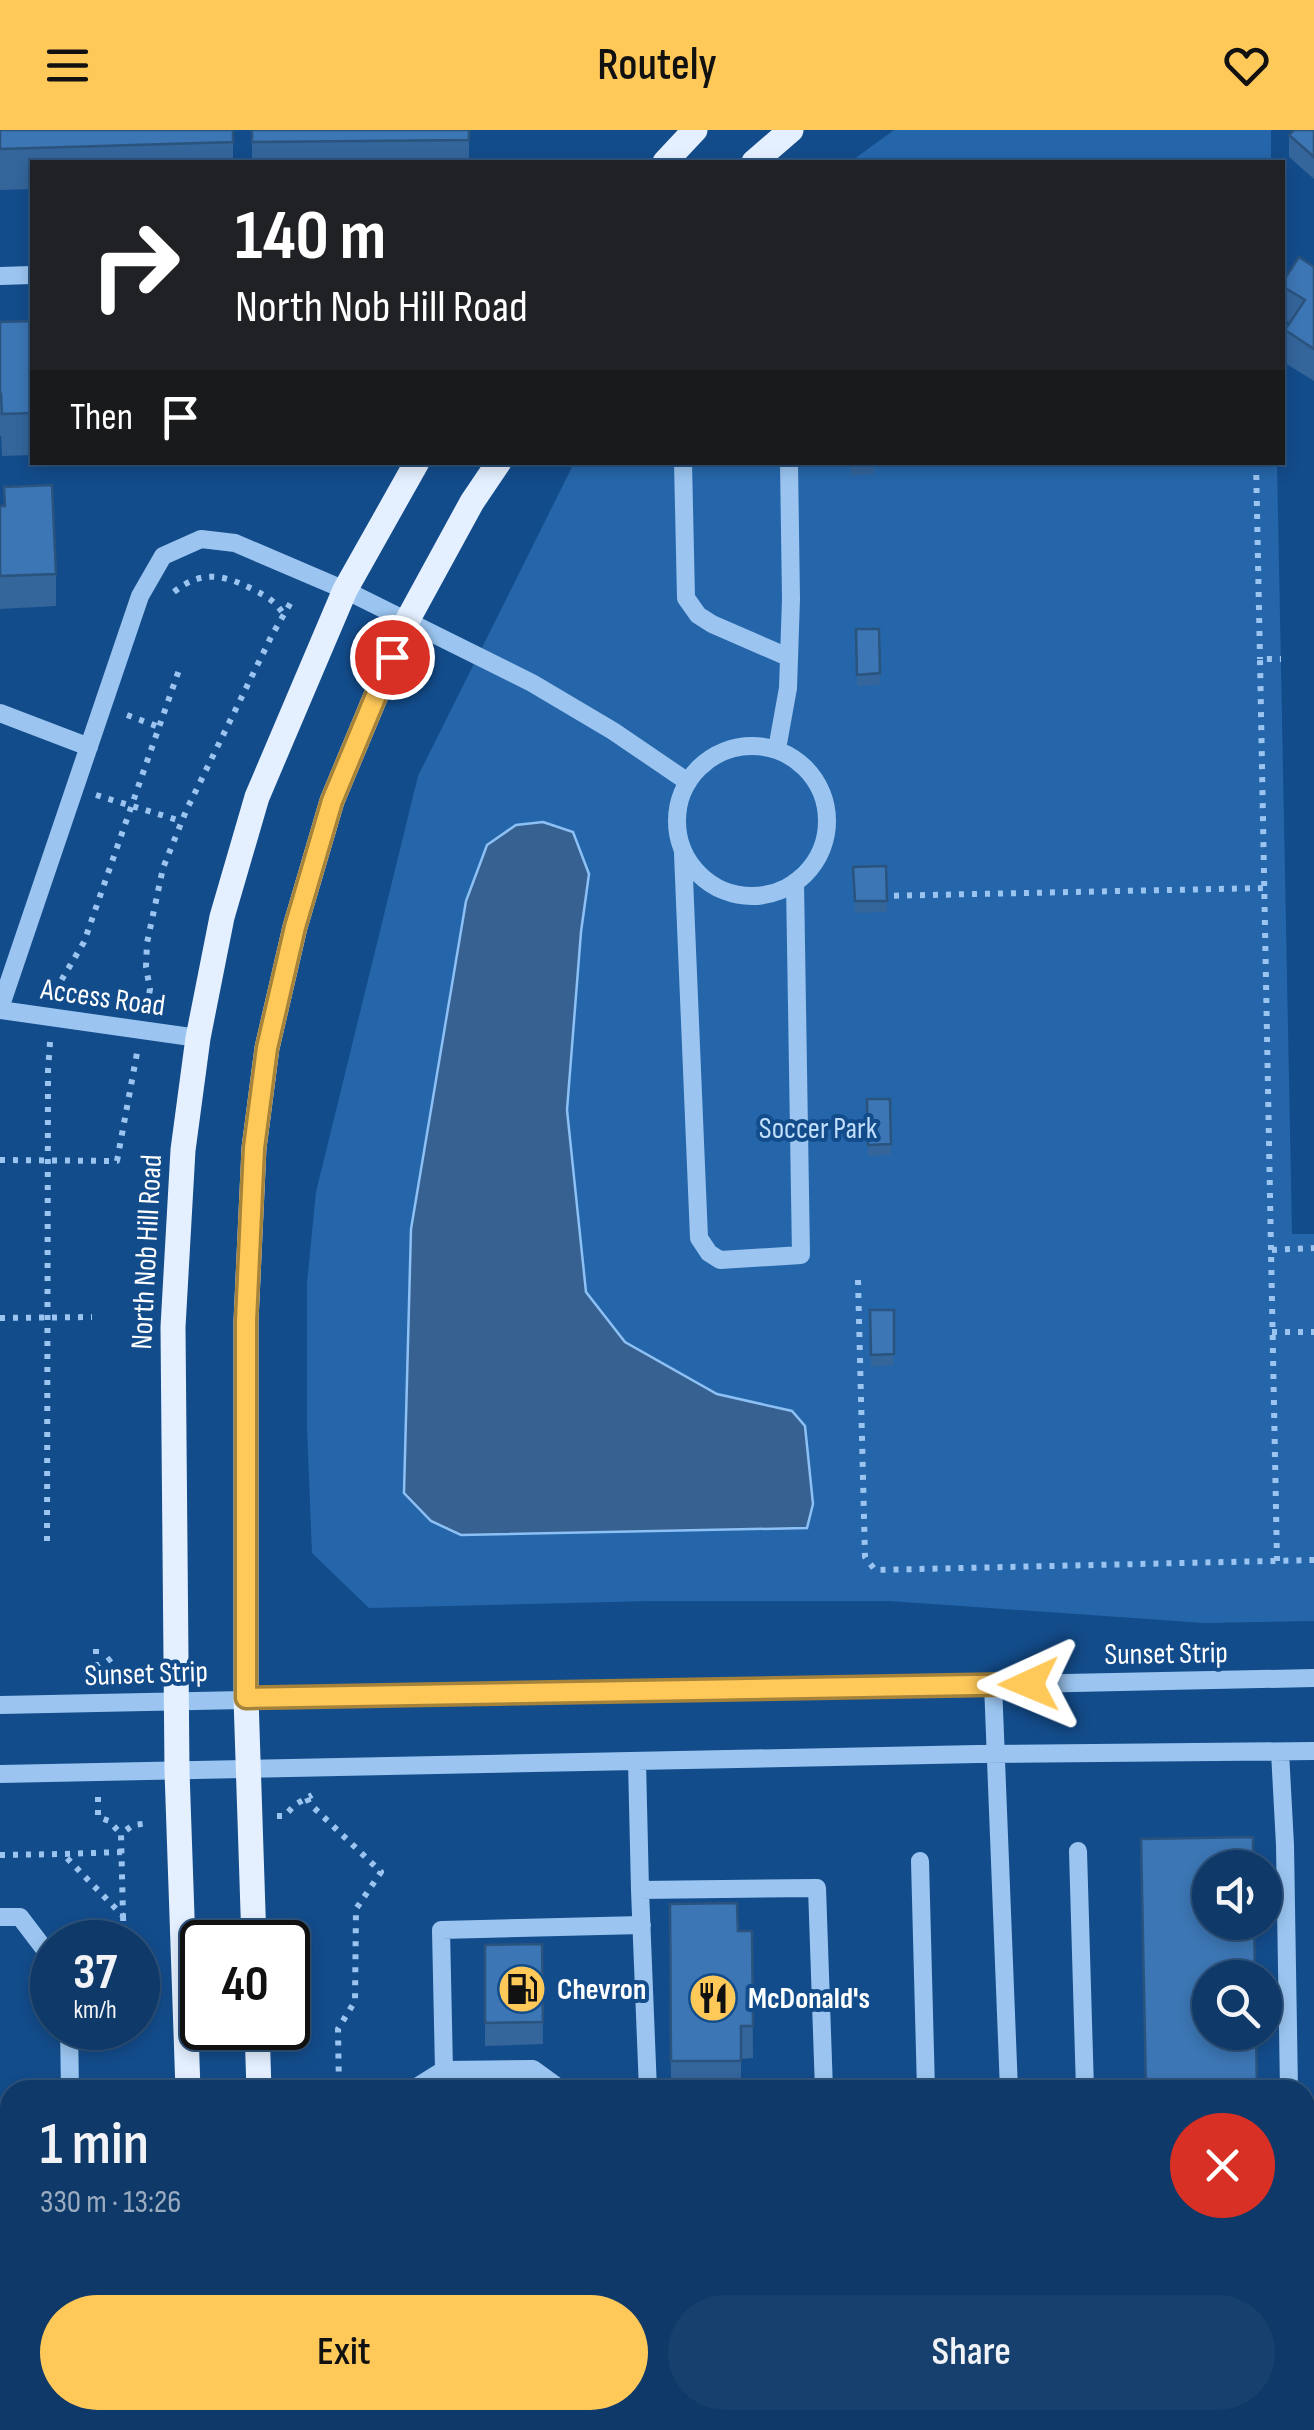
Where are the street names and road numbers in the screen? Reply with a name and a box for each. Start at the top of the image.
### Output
street label: Access Road [37,971,167,1025]
street label: North Nob Hill Road [124,1154,170,1350]
street label: Sunset Strip [1104,1635,1228,1673]
street label: Sunset Strip [84,1654,208,1694]

